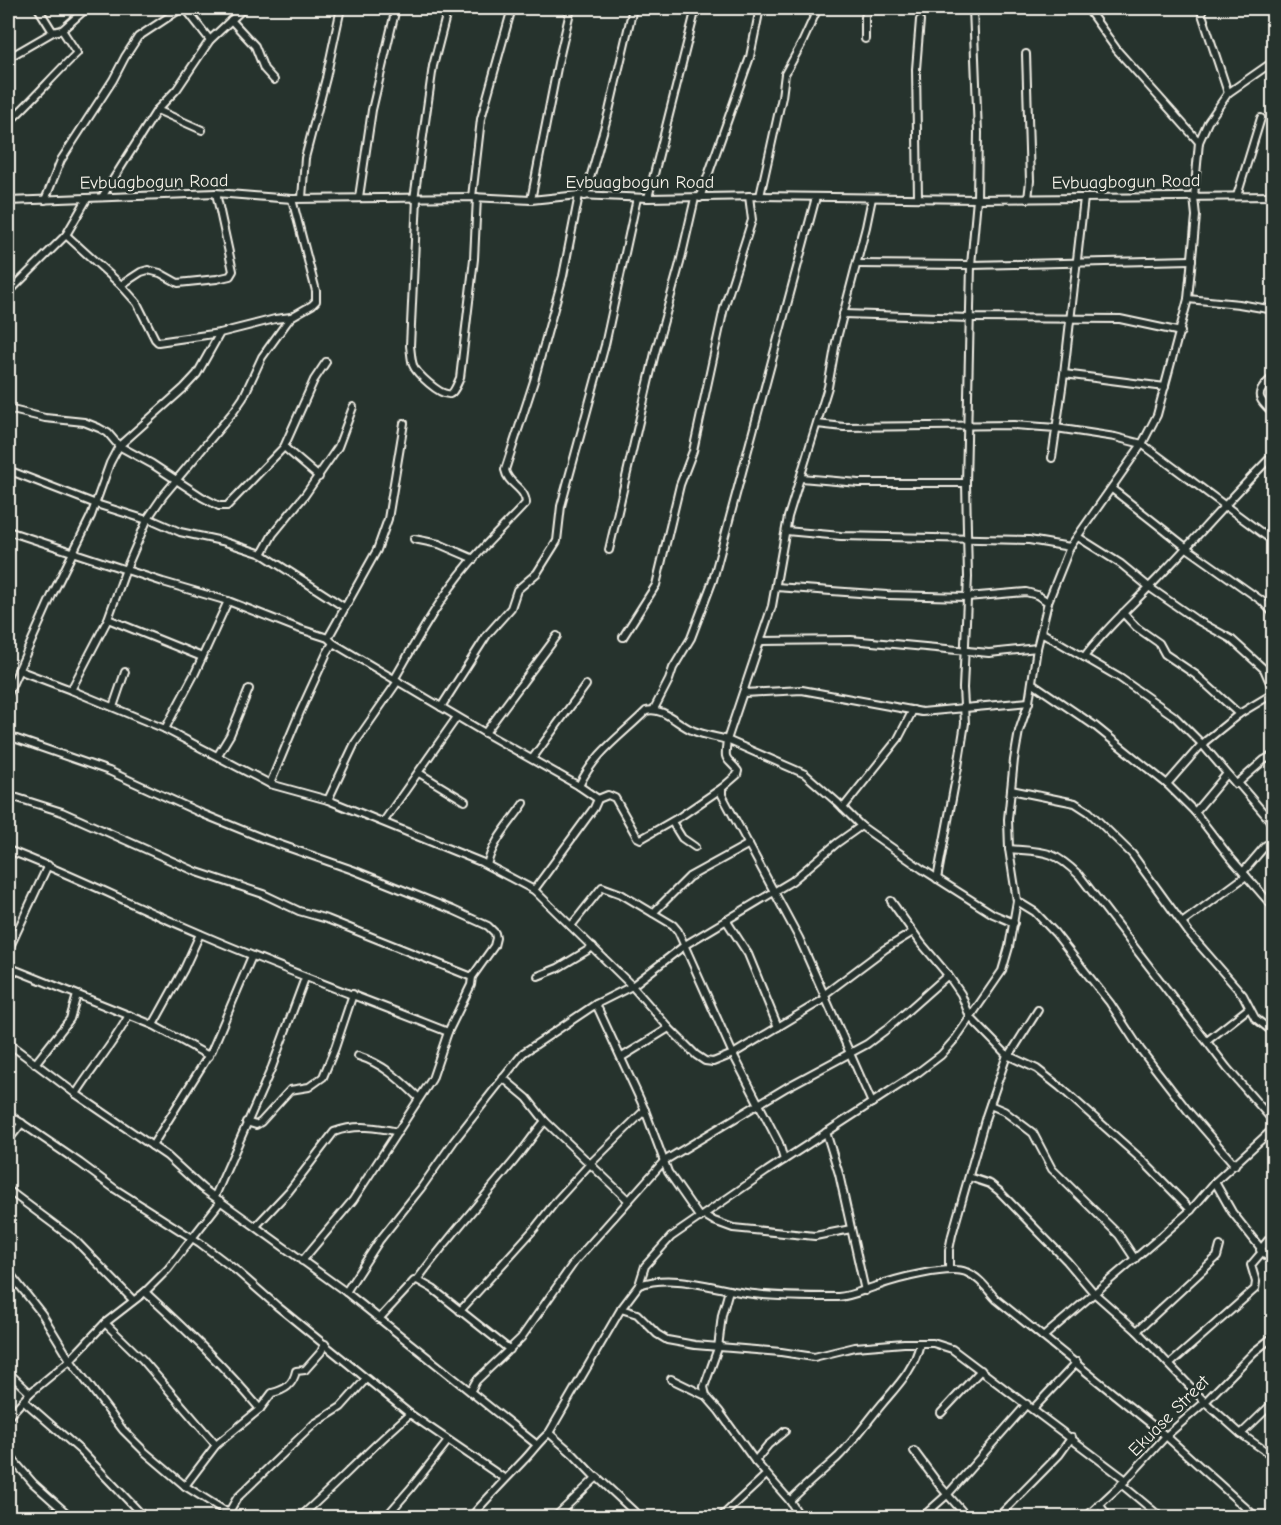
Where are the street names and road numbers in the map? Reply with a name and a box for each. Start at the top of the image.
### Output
street label: Evbuagbogun Road [79,170,229,194]
street label: Evbuagbogun Road [1051,170,1201,194]
street label: Evbuagbogun Road [566,172,714,193]
street label: Ekuase Street [1124,1371,1214,1461]

